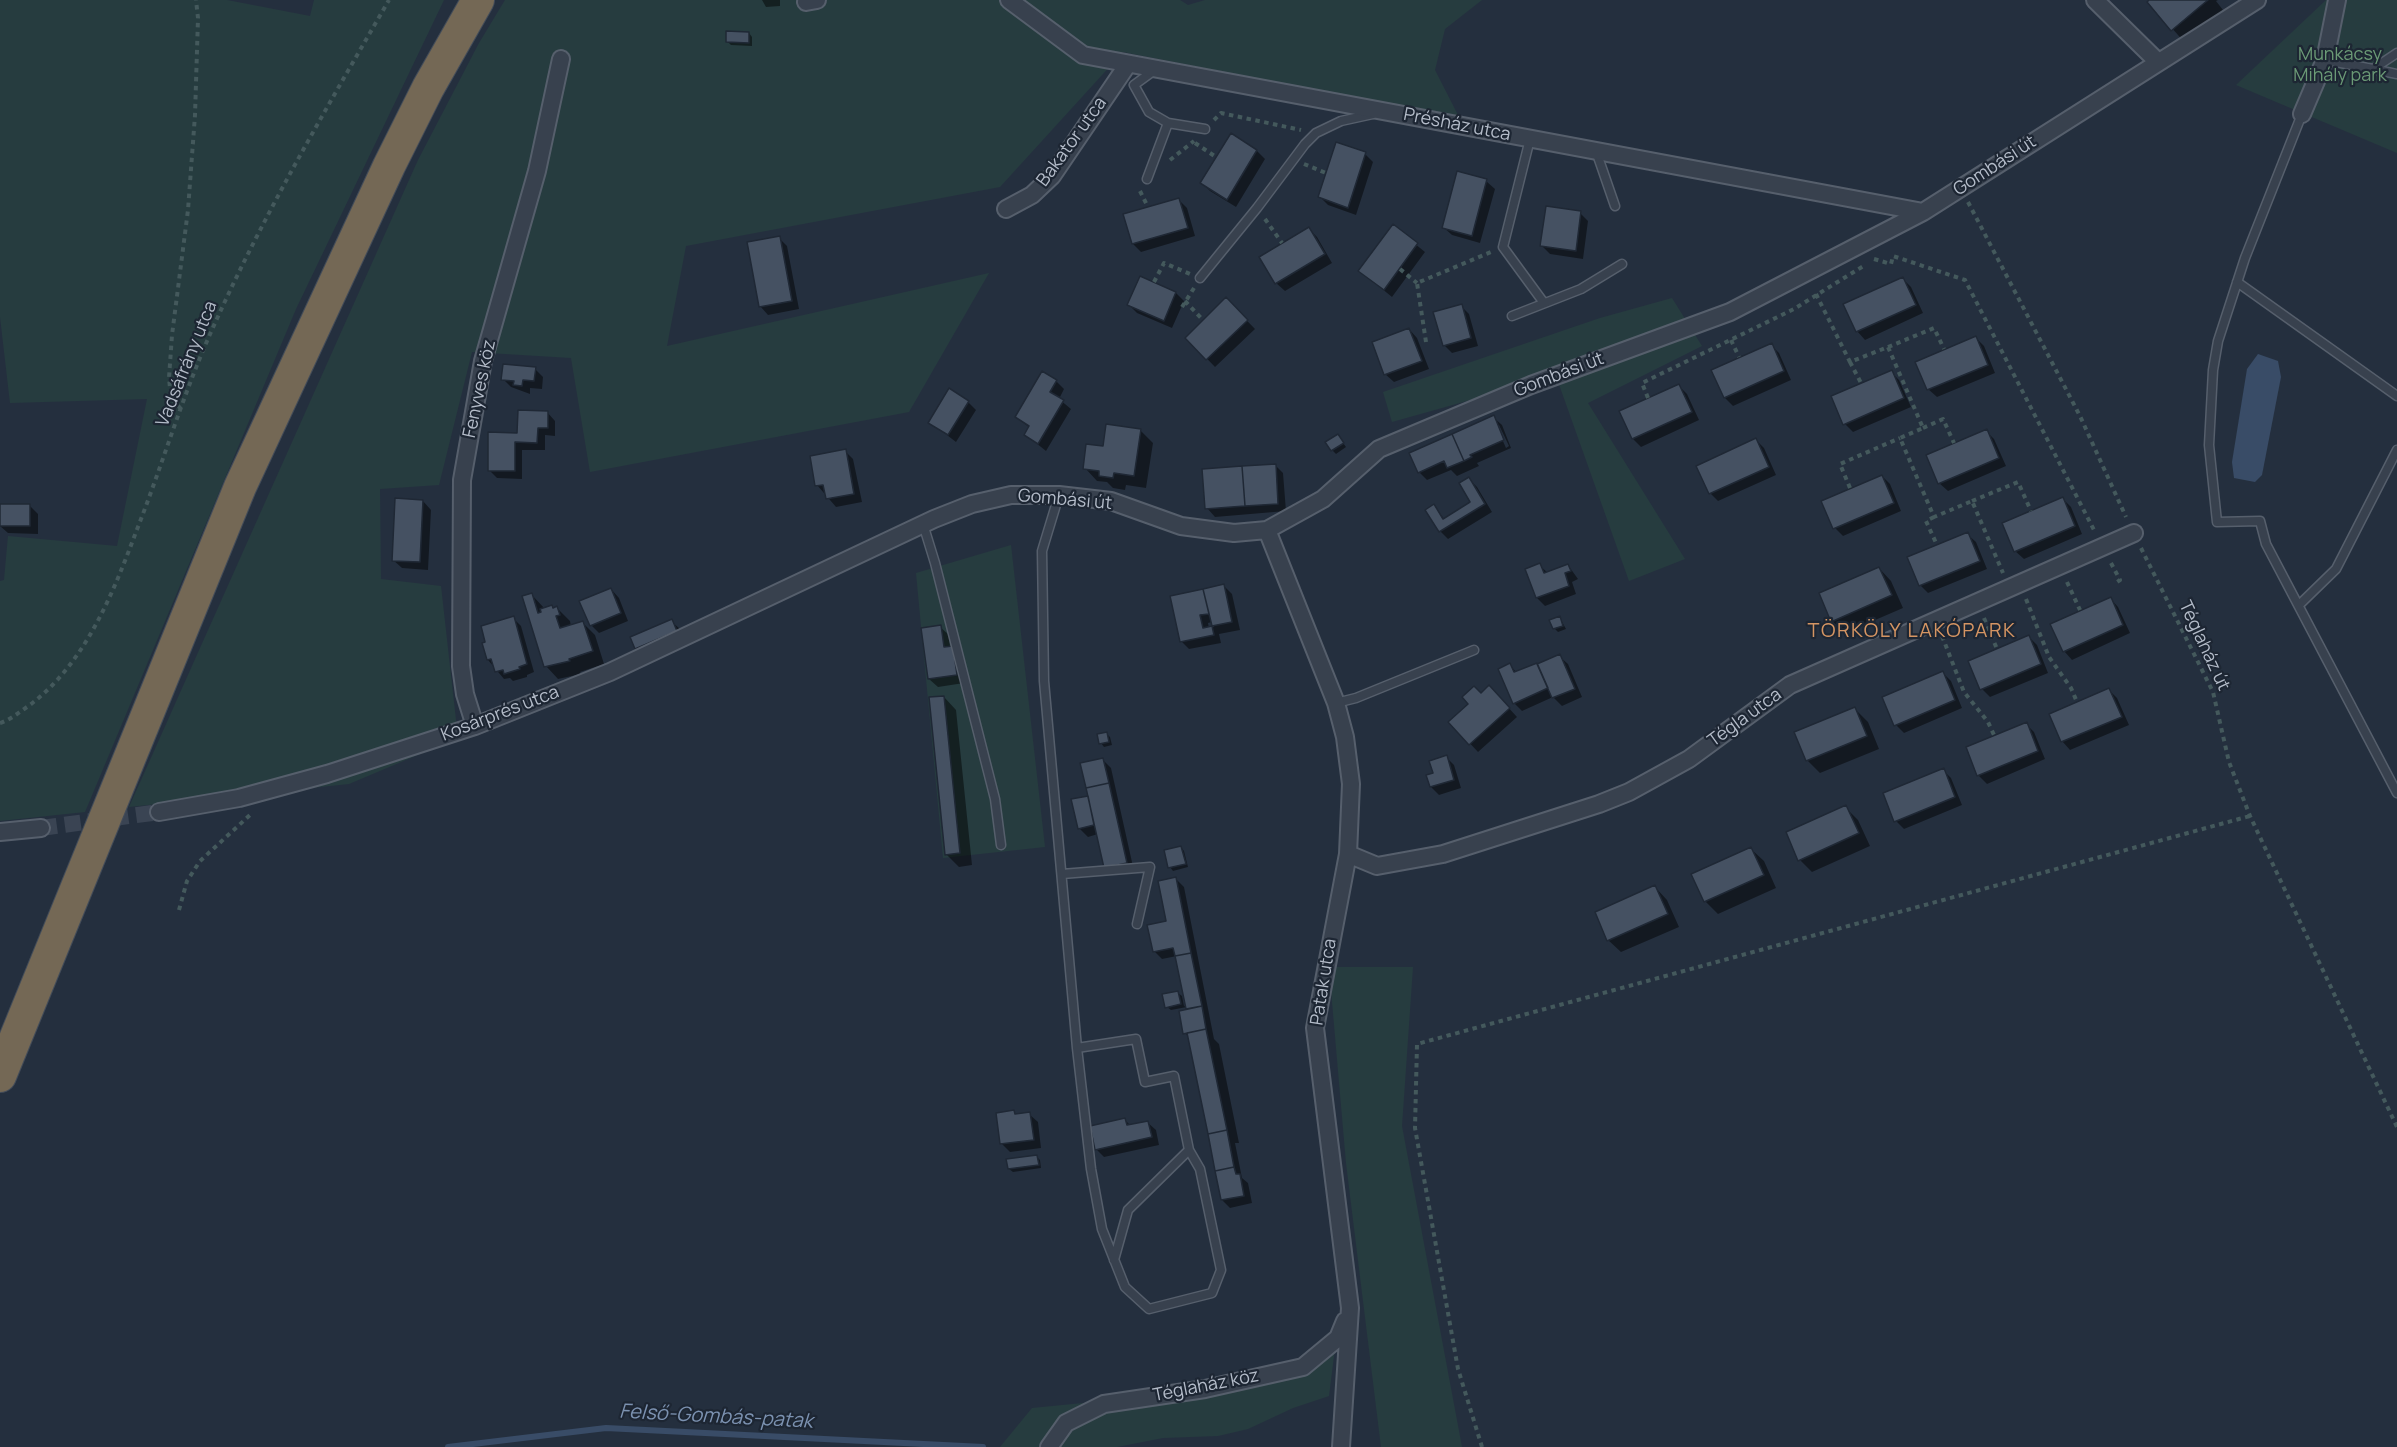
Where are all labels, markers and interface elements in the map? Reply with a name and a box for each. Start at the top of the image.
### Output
park label: Munkácsy Mihály park [2293,44,2387,86]
street label: Bakator utca [1032,93,1112,191]
street label: Présház utca [1402,104,1512,146]
street label: Gombási út [1950,131,2040,201]
street label: Vadsáfrány utca [152,298,222,430]
street label: Fenyves köz [459,338,501,440]
street label: Gombási út [1511,348,1607,402]
street label: Gombási út [1017,485,1113,515]
street label: Téglaház út [2174,598,2234,694]
district label: TÖRKÖLY LAKÓPARK [1808,619,2016,643]
street label: Kosárprés utca [438,682,562,746]
street label: Tégla utca [1704,684,1786,752]
street label: Patak utca [1306,937,1342,1027]
street label: Téglaház köz [1151,1365,1261,1407]
water label: Felső-Gombás-patak [619,1400,813,1434]

